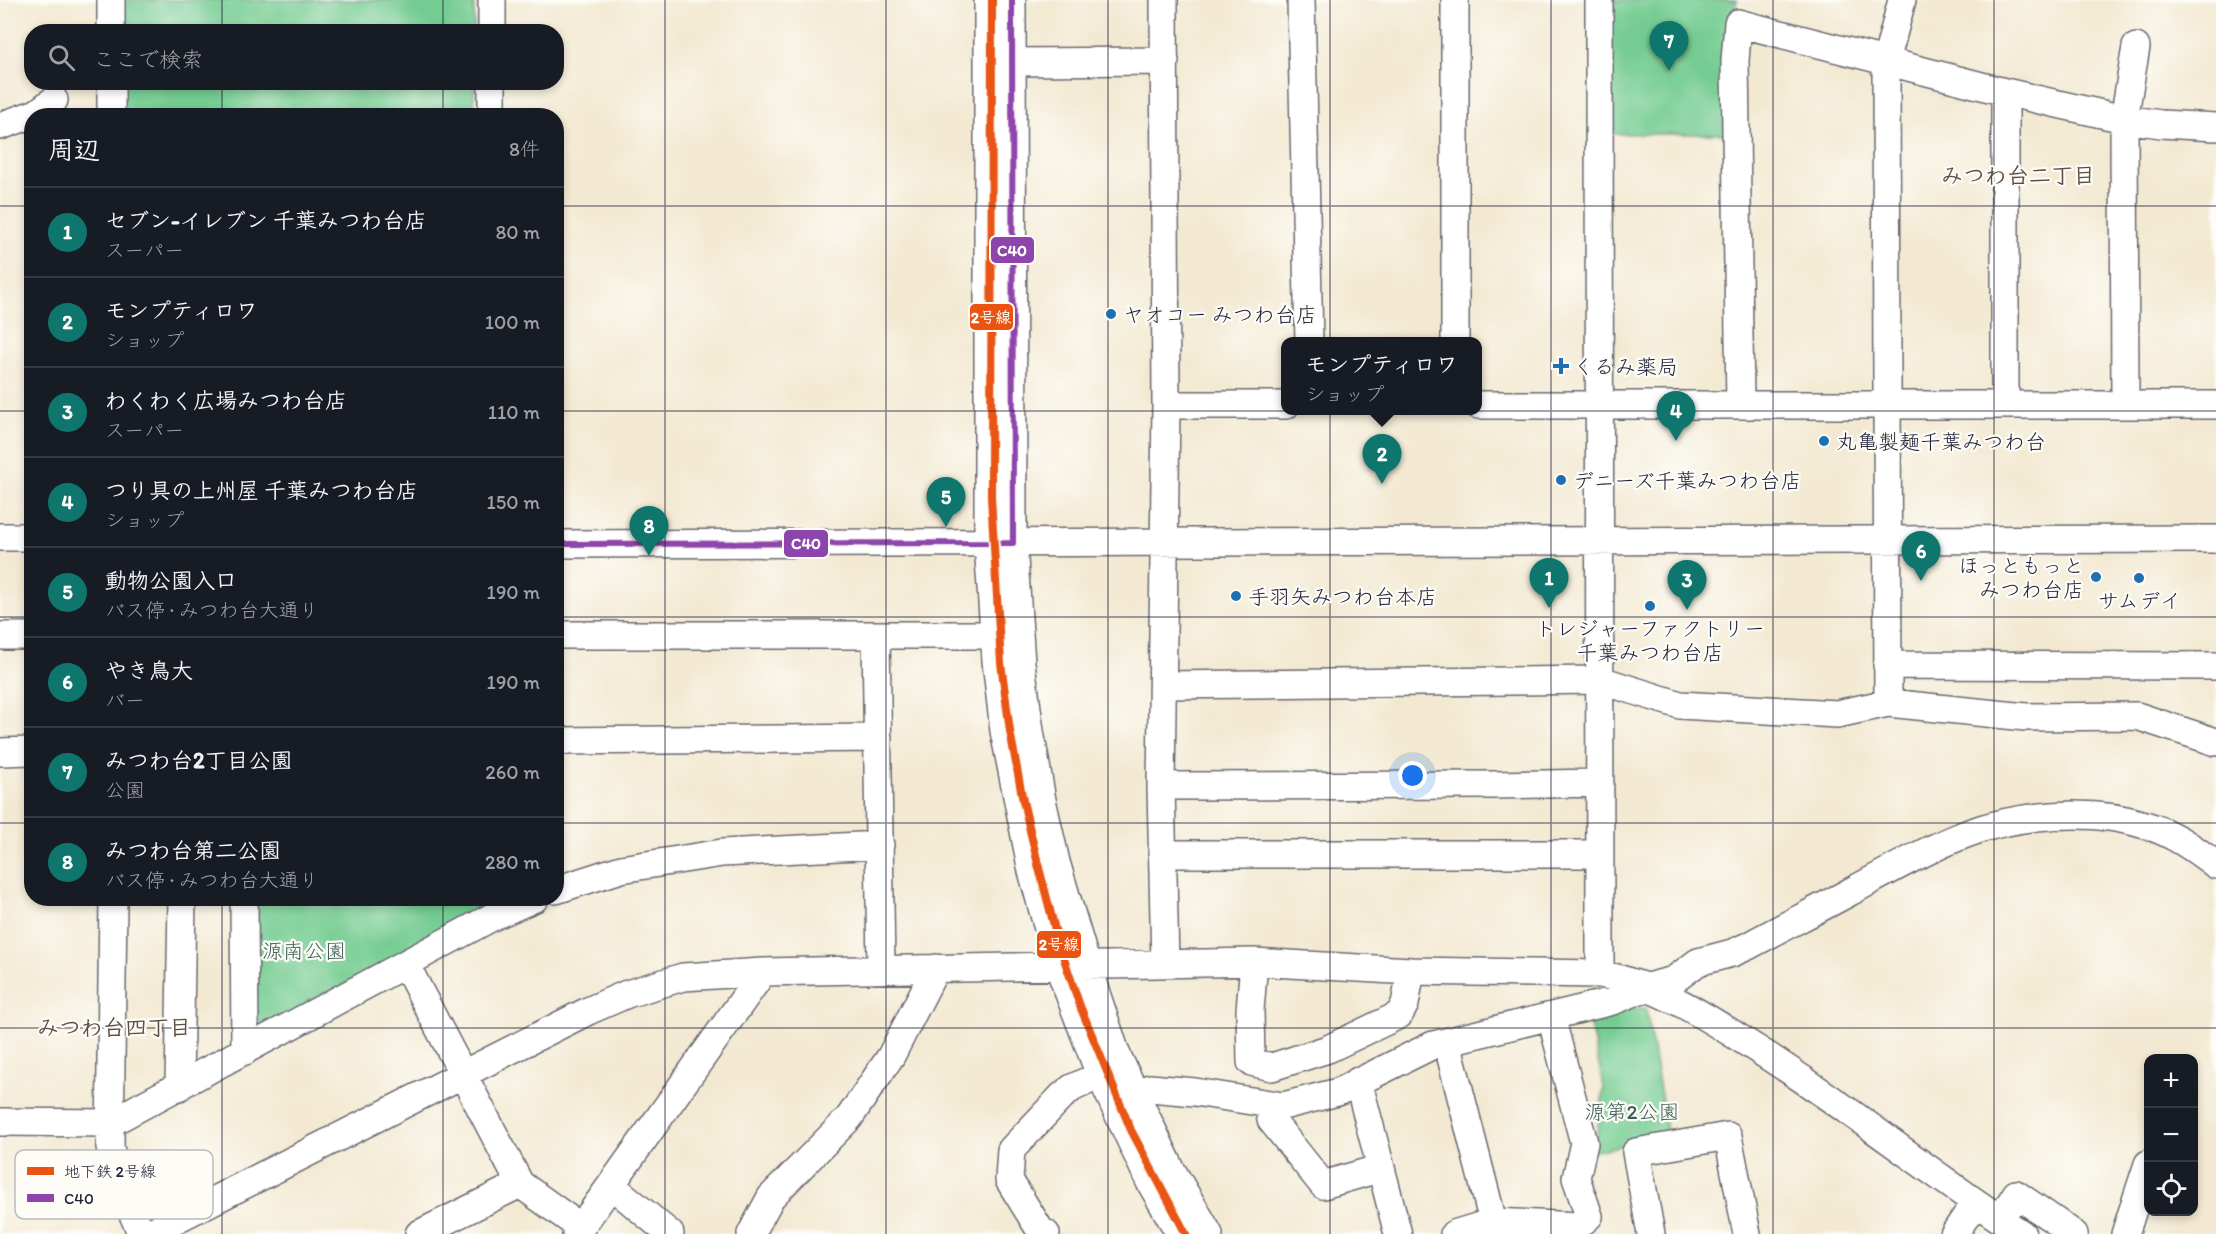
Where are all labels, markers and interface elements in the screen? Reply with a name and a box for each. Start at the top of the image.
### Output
pin: 7 [1650,22,1688,71]
search box [24,24,564,90]
icon: search [45,41,78,74]
text: ここで検索 [93,46,203,73]
text: 周辺 [48,134,100,166]
text: 8件 [509,137,540,161]
district label: みつわ台二丁目 [1941,162,2095,189]
text: セブン-イレブン 千葉みつわ台店 [105,207,427,234]
text: 1 [63,220,72,244]
text: 80 m [495,220,540,244]
line badge: C40 [990,236,1035,264]
text: スーパー [105,238,184,262]
text: C40 [997,241,1027,260]
text: モンプティロワ [105,297,258,324]
place label: ヤオコー みつわ台店 [1123,302,1317,327]
line badge: 2号線 [969,303,1014,331]
marker: ヤオコー みつわ台店 [1104,307,1118,321]
text: 2号線 [971,308,1011,327]
text: 2 [62,310,73,334]
text: 100 m [485,310,540,334]
text: ショップ [105,328,184,352]
popup [1281,337,1482,415]
text: モンプティロワ [1305,351,1458,378]
place label: くるみ薬局 [1573,354,1678,379]
marker: くるみ薬局 [1554,359,1568,373]
text: ショップ [1305,382,1384,406]
text: わくわく広場みつわ台店 [105,387,347,414]
pin: 4 [1656,392,1696,441]
text: 3 [62,400,73,424]
text: 110 m [488,400,540,424]
text: スーパー [105,418,184,442]
place label: 丸亀製麺千葉みつわ台 [1836,429,2046,454]
pin: 2 [1362,434,1402,484]
marker: 丸亀製麺千葉みつわ台 [1817,434,1831,448]
place label: デニーズ千葉みつわ台店 [1573,468,1801,493]
marker: デニーズ千葉みつわ台店 [1554,473,1568,487]
text: つり具の上州屋 千葉みつわ台店 [105,477,418,504]
pin: 5 [926,478,966,527]
text: 4 [61,490,74,514]
text: 150 m [487,490,540,514]
pin: 8 [630,506,668,556]
text: ショップ [105,508,184,532]
line badge: C40 [783,529,829,558]
pin: 6 [1902,532,1940,581]
text: C40 [791,534,821,553]
place label: ほっともっと みつわ台店 [1958,553,2084,602]
pin: 1 [1530,558,1568,608]
pin: 3 [1668,560,1706,610]
text: 動物公園入口 [105,567,237,594]
marker: ほっともっと みつわ台店 [2089,570,2103,584]
marker: サムデイ [2132,571,2146,585]
text: 5 [62,580,73,604]
text: 190 m [487,580,540,604]
place label: 手羽矢みつわ台本店 [1248,584,1437,609]
place label: サムデイ [2097,588,2181,613]
marker: 手羽矢みつわ台本店 [1229,589,1243,603]
text: バス停 · みつわ台大通り [105,598,319,622]
marker: トレジャーファクトリー 千葉みつわ台店 [1643,599,1657,613]
place label: トレジャーファクトリー 千葉みつわ台店 [1535,616,1765,665]
text: やき鳥大 [105,657,193,684]
text: 6 [62,670,73,694]
text: 190 m [487,670,540,694]
text: バー [105,688,145,712]
text: みつわ台2丁目公園 [105,747,293,774]
text: 7 [63,760,72,784]
text: 260 m [485,760,540,784]
your location [1398,761,1427,790]
text: 公園 [105,778,145,802]
text: みつわ台第二公園 [105,837,281,864]
text: 8 [62,850,73,874]
text: 280 m [485,850,540,874]
text: バス停 · みつわ台大通り [105,868,319,892]
line badge: 2号線 [1036,930,1082,959]
text: 2号線 [1039,935,1079,954]
park label: 源南公園 [262,938,346,963]
district label: みつわ台四丁目 [37,1014,191,1041]
map controls [2144,1054,2198,1216]
button: + [2144,1054,2198,1108]
park label: 源第2公園 [1584,1099,1680,1124]
button: − [2144,1108,2198,1162]
legend [15,1150,213,1219]
text: 地下鉄 2号線 [64,1162,156,1181]
button: locate [2144,1162,2198,1216]
text: C40 [64,1189,94,1208]

